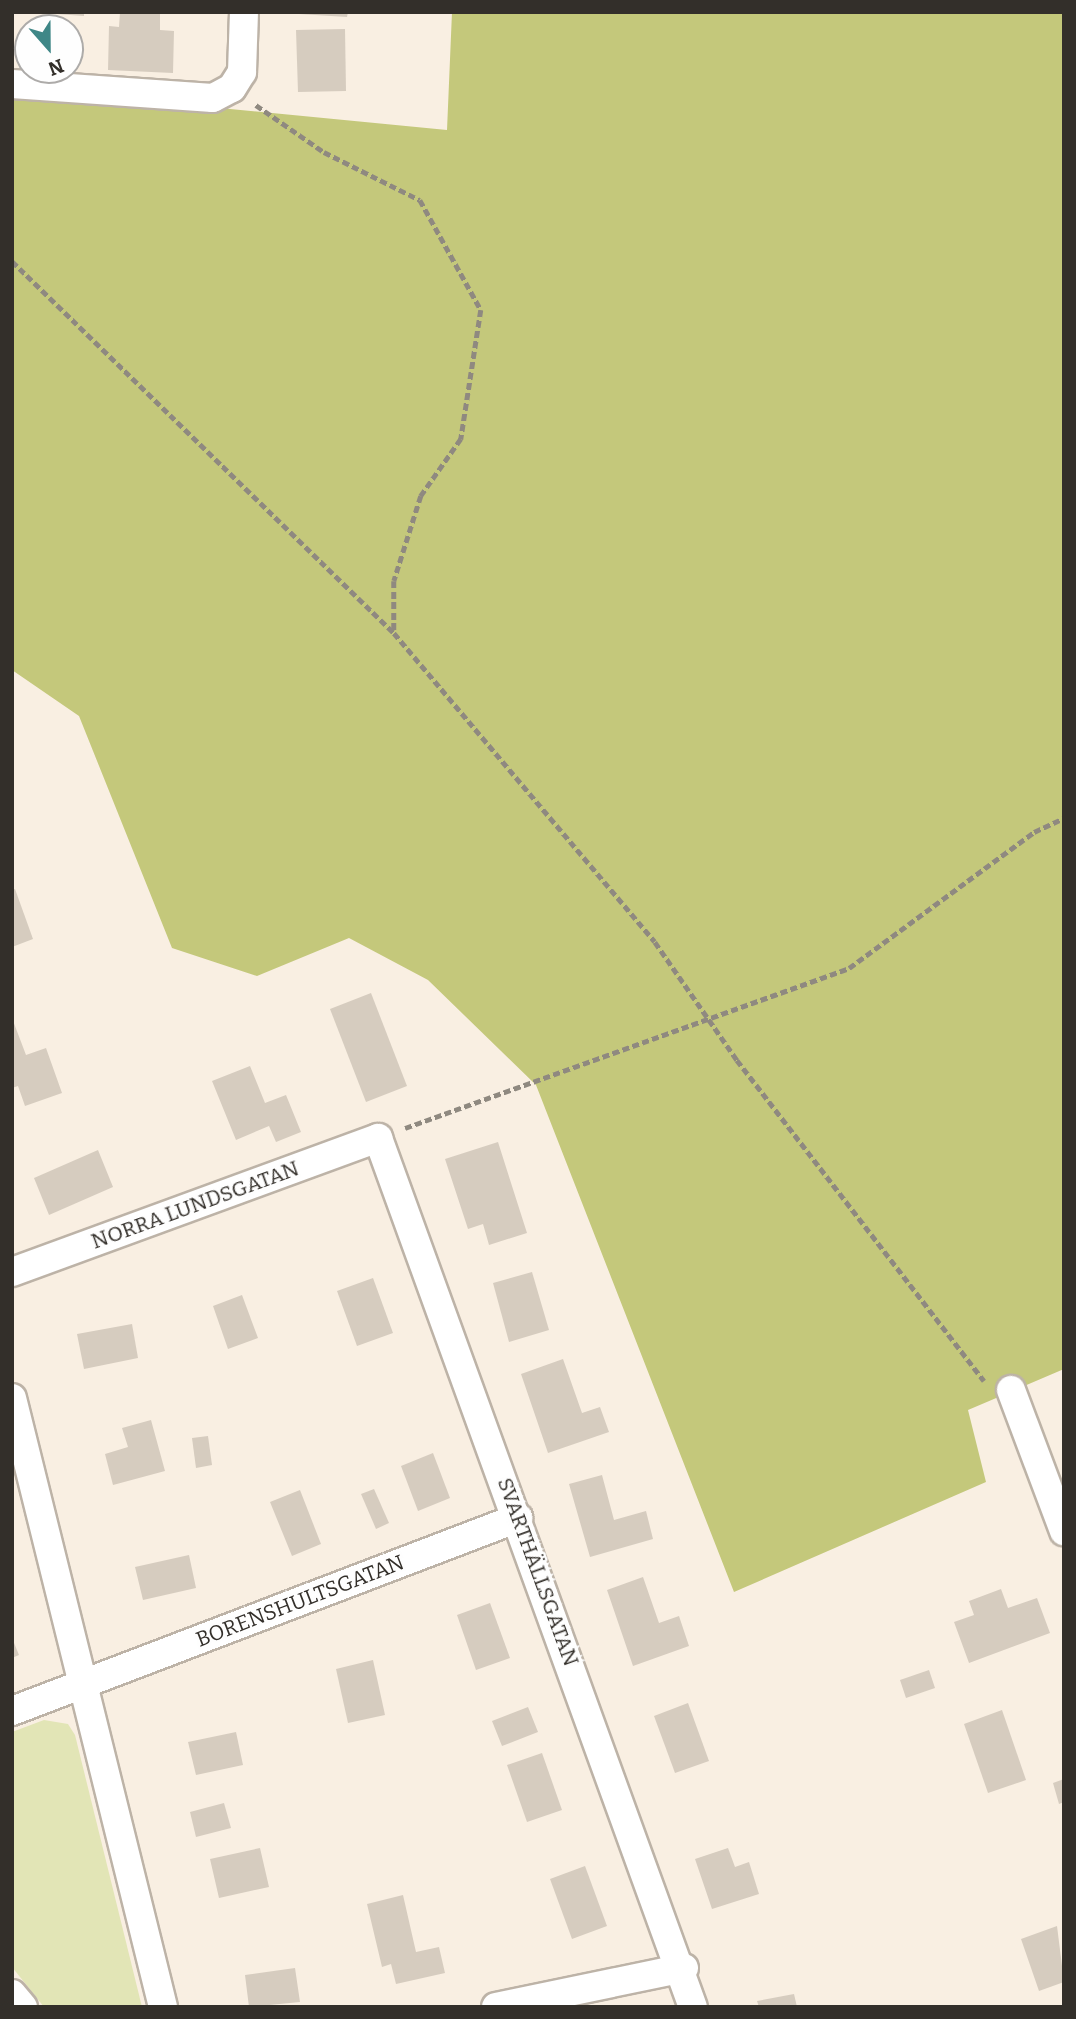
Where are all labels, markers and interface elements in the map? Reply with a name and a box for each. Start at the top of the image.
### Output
north arrow [14,14,84,84]
text: N [45,54,67,81]
street label: NORRA LUNDSGATAN [88,1156,302,1254]
street label: SVARTHÄLLSGATAN [492,1474,584,1670]
street label: BORENSHULTSGATAN [192,1550,408,1652]

